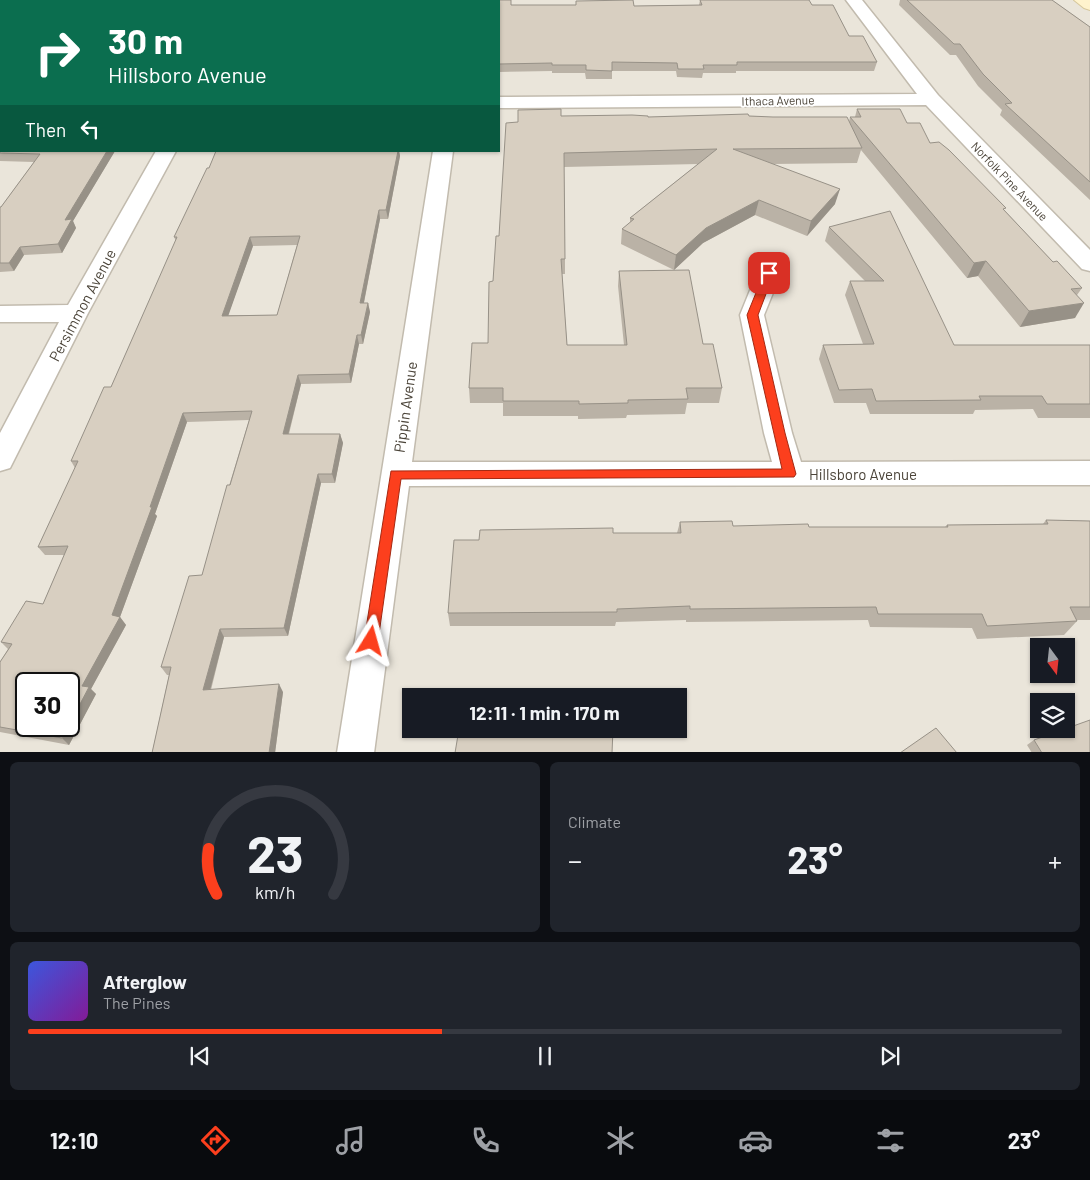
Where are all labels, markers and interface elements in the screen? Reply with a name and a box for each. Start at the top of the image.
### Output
text: 30 m [108,19,183,61]
icon: right [25,20,90,85]
text: Hillsboro Avenue [108,61,267,87]
street label: Ithaca Avenue [741,92,815,108]
icon: left [76,115,104,143]
text: Then [25,118,66,141]
street label: Norfolk Pine Avenue [969,139,1051,223]
street label: Persimmon Avenue [45,246,119,364]
pin [748,252,790,294]
icon: arrive [755,259,783,287]
street label: Pippin Avenue [390,360,420,454]
street label: Hillsboro Avenue [809,465,917,483]
position arrow [344,614,396,666]
north arrow [1030,638,1075,682]
map controls [1030,638,1075,738]
speed limit sign: 30 [15,672,80,737]
button: layers [1030,693,1075,738]
text: 12:11 · 1 min · 170 m [469,701,620,724]
text: Climate [568,812,621,831]
text: 23 [247,821,303,883]
text: 23° [787,836,843,882]
text: − [568,843,582,877]
text: + [1048,843,1062,877]
text: km/h [255,881,295,903]
text: Afterglow [103,970,187,993]
text: The Pines [103,993,171,1012]
icon: previous [186,1042,214,1070]
icon: pause [531,1042,559,1070]
icon: next [876,1042,904,1070]
icon: directions [198,1123,233,1158]
icon: music [333,1123,368,1158]
icon: phone [468,1123,503,1158]
icon: climate [603,1123,638,1158]
icon: car [738,1123,773,1158]
icon: filters [873,1123,908,1158]
text: 12:10 [50,1127,98,1153]
text: 23° [1008,1127,1040,1153]

